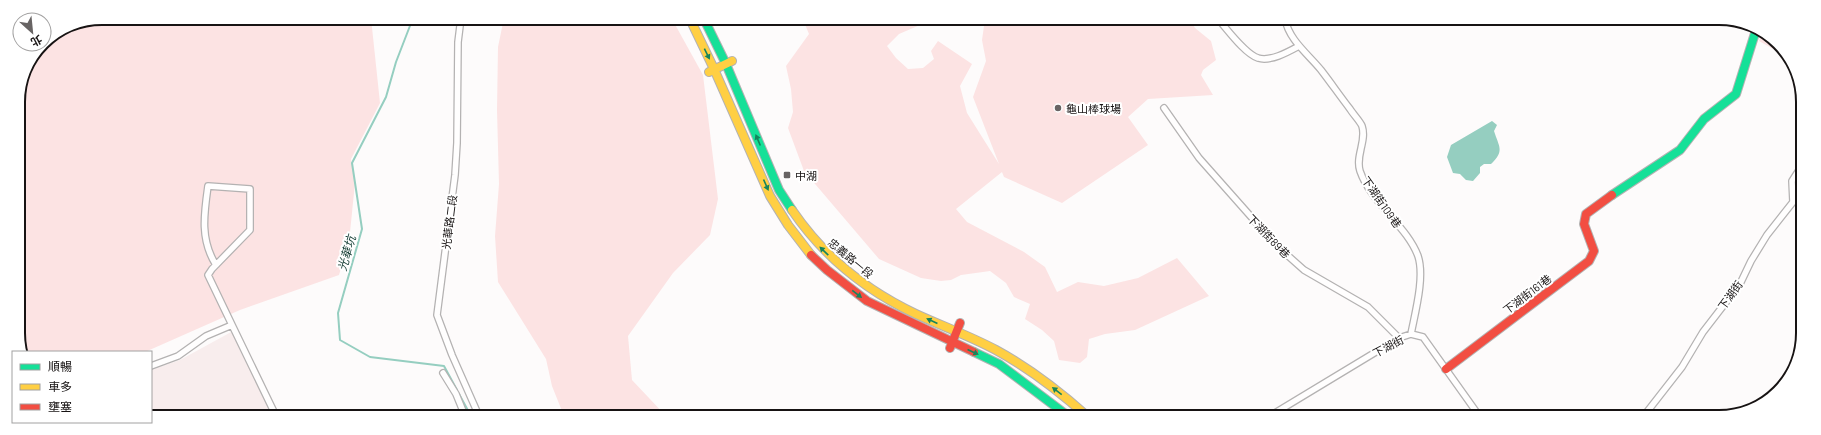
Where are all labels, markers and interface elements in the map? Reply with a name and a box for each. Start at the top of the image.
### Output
north arrow [12,12,52,52]
text: 北 [29,33,45,50]
one-way arrow [704,48,710,59]
place label: 龜山棒球場 [1066,102,1121,115]
marker: 龜山棒球場 [1053,103,1063,113]
one-way arrow [754,134,760,146]
place label: 中湖 [795,169,817,182]
marker: 中湖 [782,170,792,180]
street label: 下湖街109巷 [1360,174,1404,230]
one-way arrow [762,179,769,191]
street label: 光華路二段 [439,194,459,250]
street label: 下湖街89巷 [1245,212,1293,260]
water label: 光華坑 [334,232,358,272]
street label: 忠義路一段 [826,235,876,281]
one-way arrow [819,246,829,256]
street label: 下湖街161巷 [1500,272,1554,316]
street label: 下湖街 [1715,278,1745,312]
one-way arrow [852,289,863,298]
one-way arrow [927,318,938,324]
street label: 下湖街 [1370,333,1406,359]
one-way arrow [968,349,979,355]
legend [12,351,152,423]
text: 順暢 [48,359,72,373]
text: 車多 [48,379,72,393]
one-way arrow [1052,387,1063,395]
text: 壅塞 [48,399,72,413]

